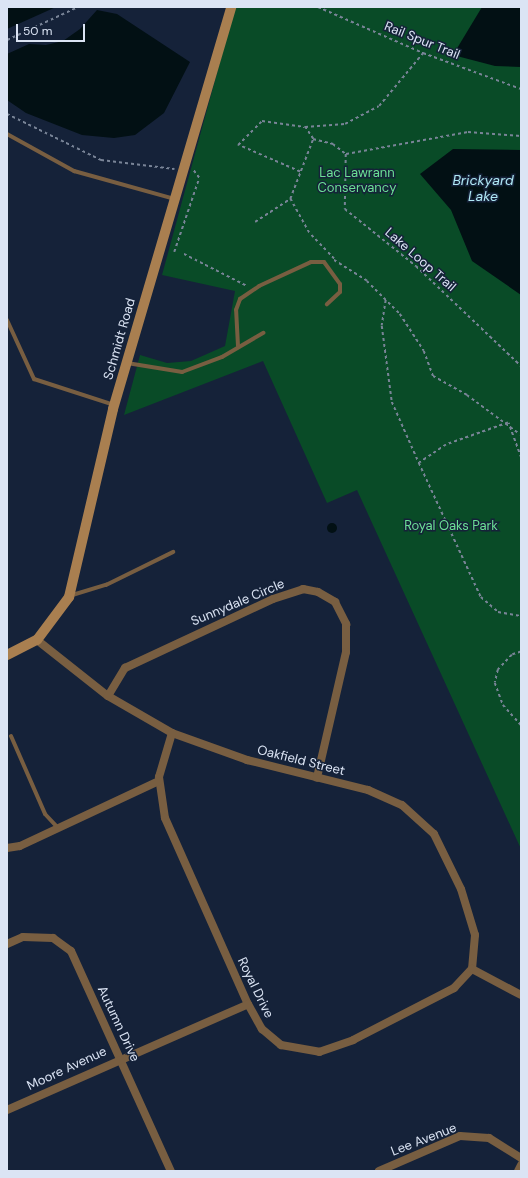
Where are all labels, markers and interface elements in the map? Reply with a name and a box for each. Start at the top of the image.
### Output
scale bar [18,16,87,42]
street label: Rail Spur Trail [382,19,462,63]
text: 50 m [23,23,52,39]
park label: Lac Lawrann Conservancy [318,166,396,197]
water label: Brickyard Lake [452,172,514,204]
street label: Lake Loop Trail [381,225,459,295]
street label: Schmidt Road [101,296,139,382]
park label: Royal Oaks Park [404,518,498,534]
street label: Sunnydale Circle [189,576,287,630]
street label: Oakfield Street [256,743,346,779]
street label: Royal Drive [234,955,276,1021]
street label: Autumn Drive [94,984,142,1064]
street label: Moore Avenue [25,1044,109,1094]
street label: Lee Avenue [389,1120,459,1160]

